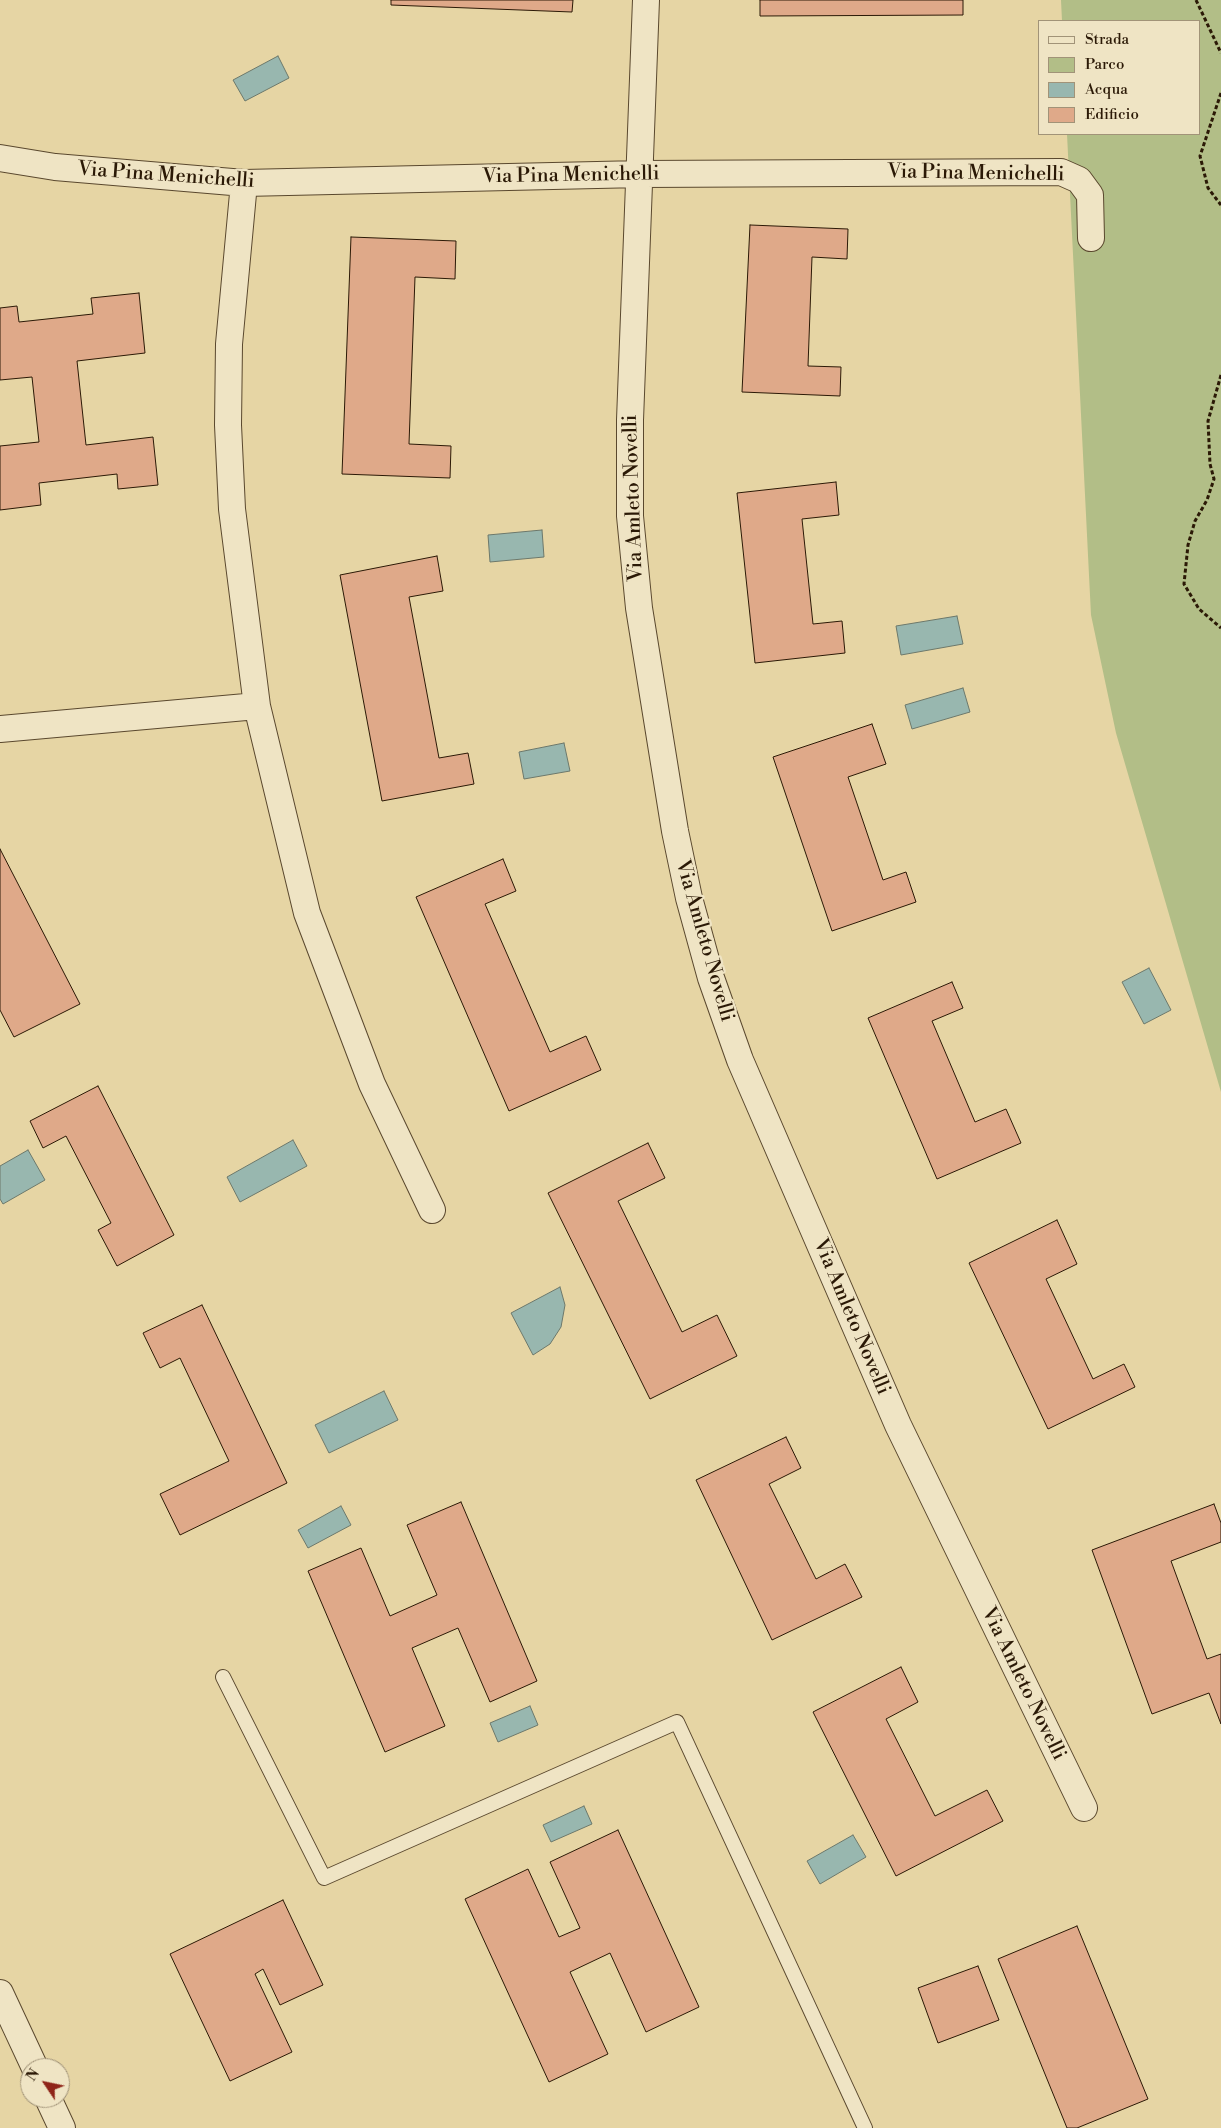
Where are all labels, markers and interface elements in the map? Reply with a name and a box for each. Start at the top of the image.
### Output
legend [1038,20,1201,135]
text: Strada [1085,30,1129,49]
text: Parco [1085,55,1124,74]
text: Acqua [1085,80,1128,99]
text: Edificio [1085,105,1139,124]
street label: Via Pina Menichelli [77,158,255,194]
street label: Via Pina Menichelli [887,160,1065,188]
street label: Via Pina Menichelli [482,162,660,190]
street label: Via Amleto Novelli [619,414,649,582]
street label: Via Amleto Novelli [669,857,739,1025]
street label: Via Amleto Novelli [807,1235,895,1399]
street label: Via Amleto Novelli [976,1604,1070,1764]
north arrow [20,2058,70,2108]
text: N [23,2066,44,2085]

